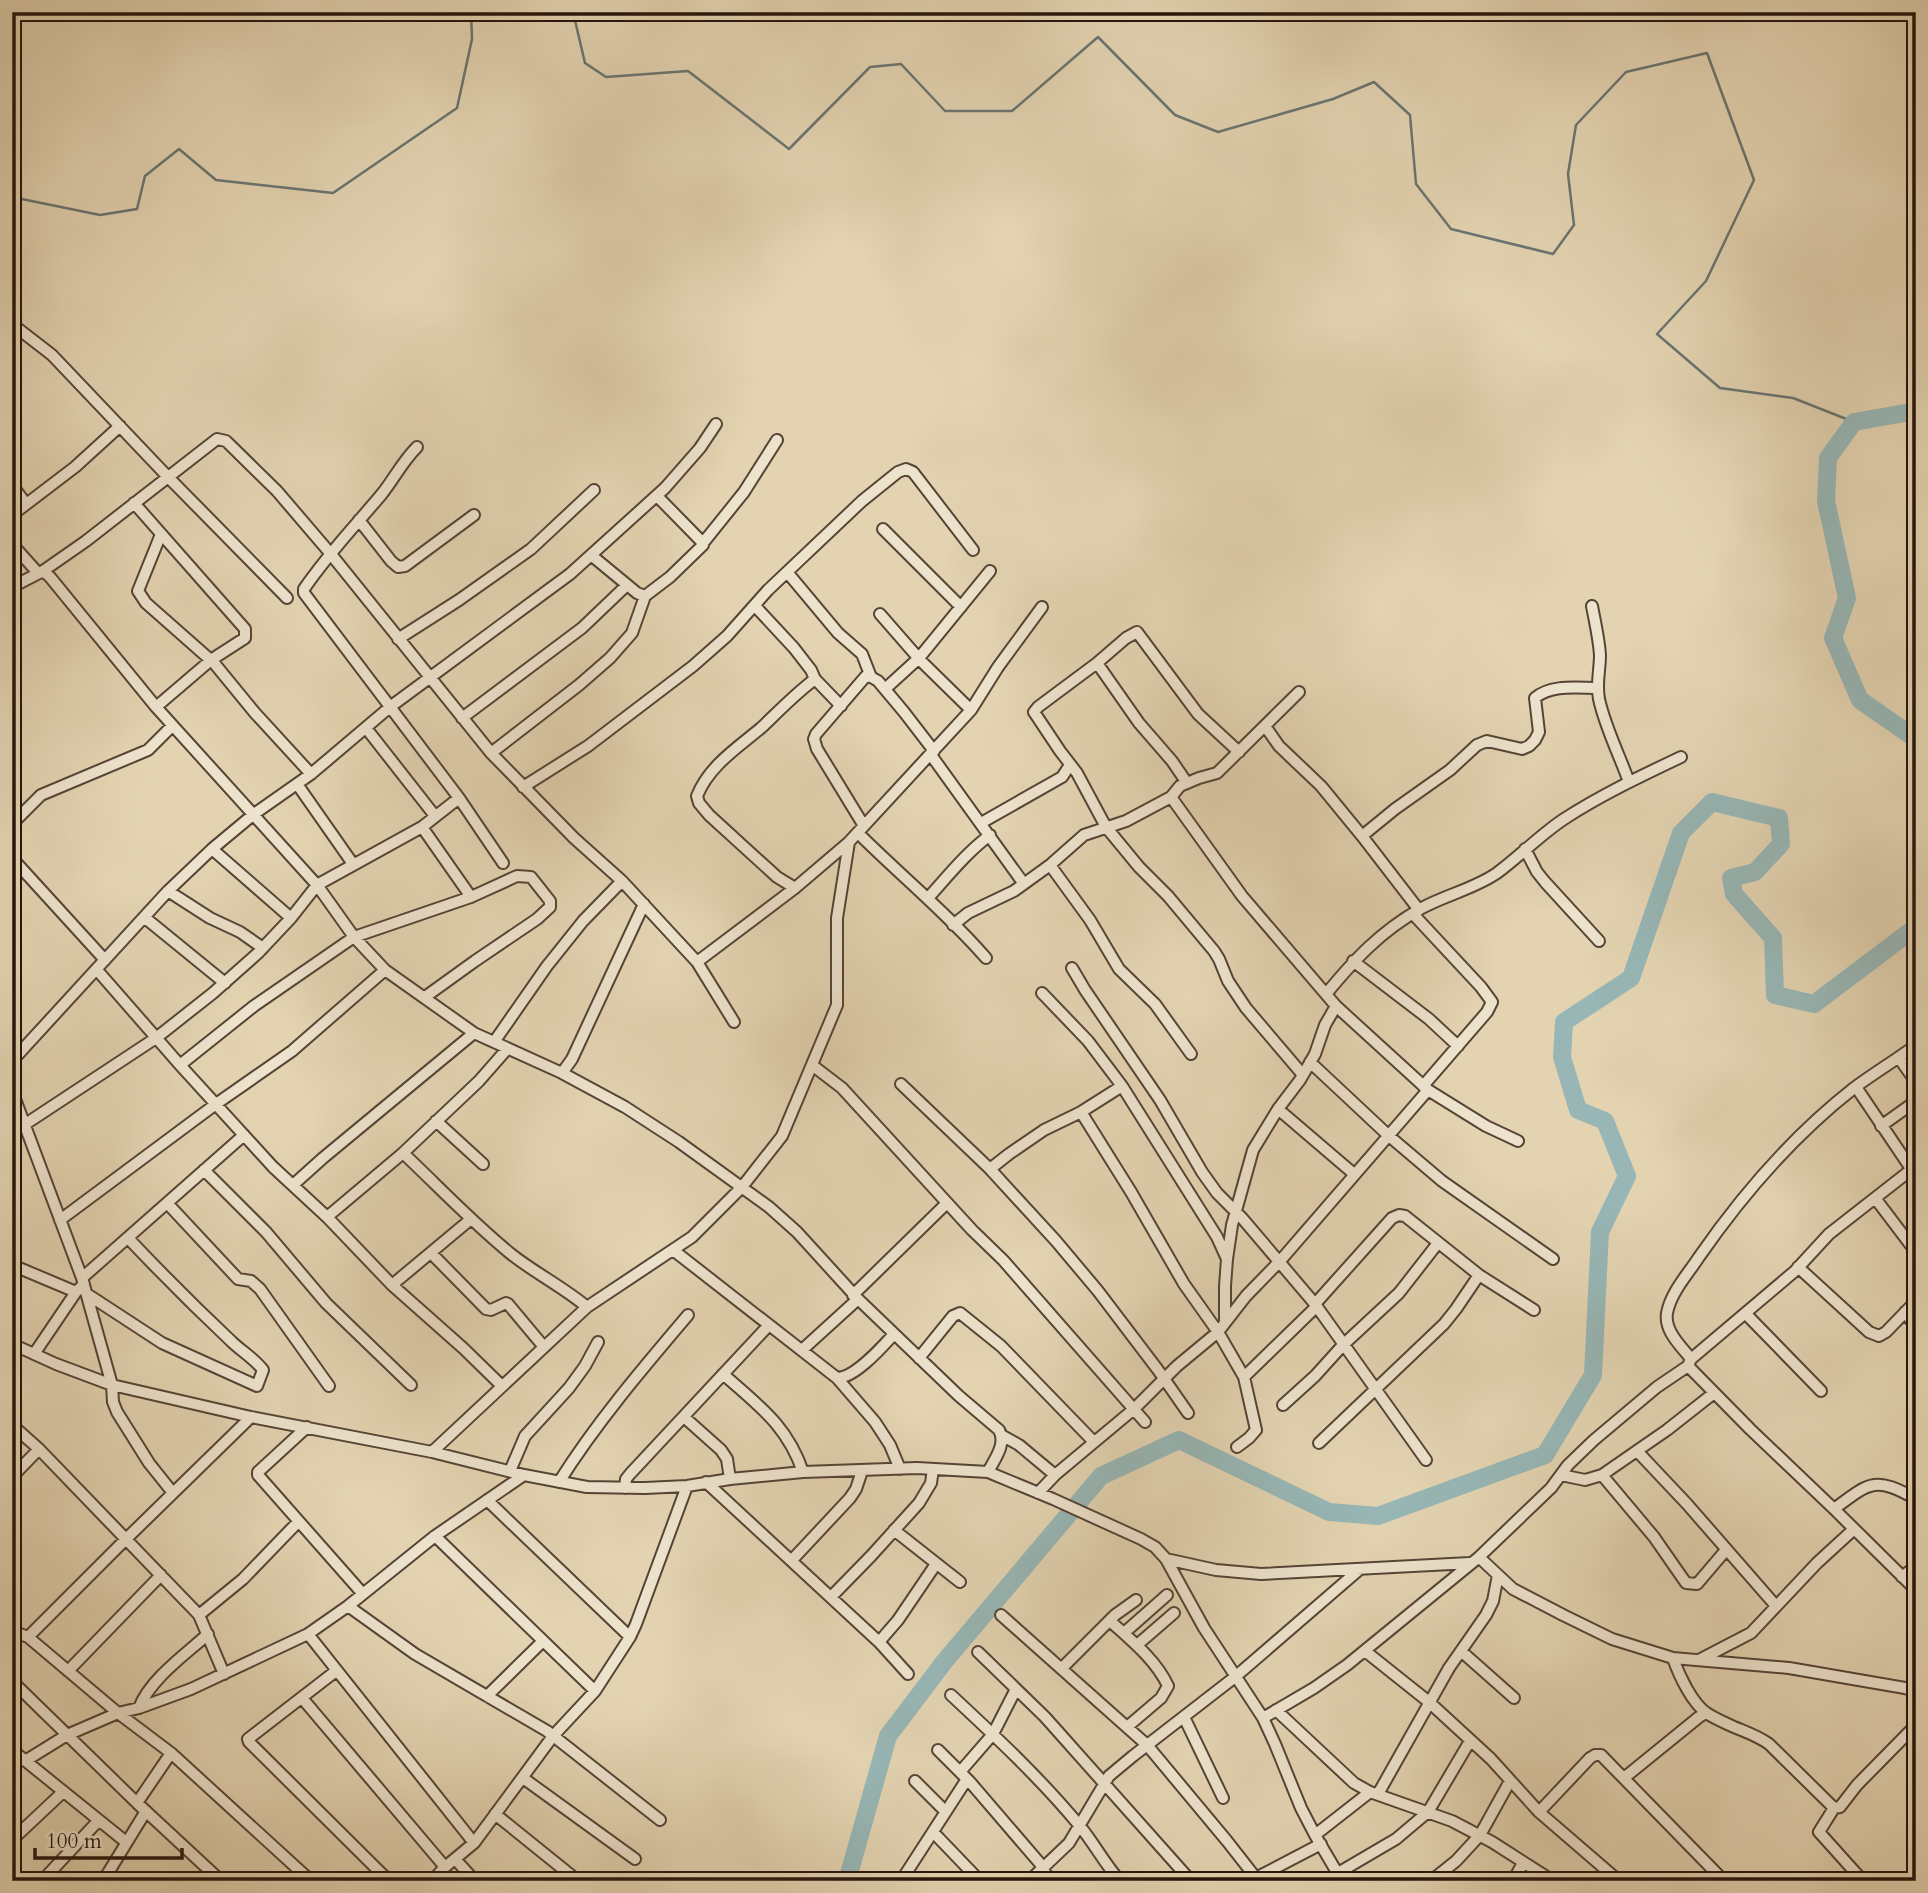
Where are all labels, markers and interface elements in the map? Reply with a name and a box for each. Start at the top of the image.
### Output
scale bar [35,1816,182,1860]
text: 100 m [46,1827,102,1856]

